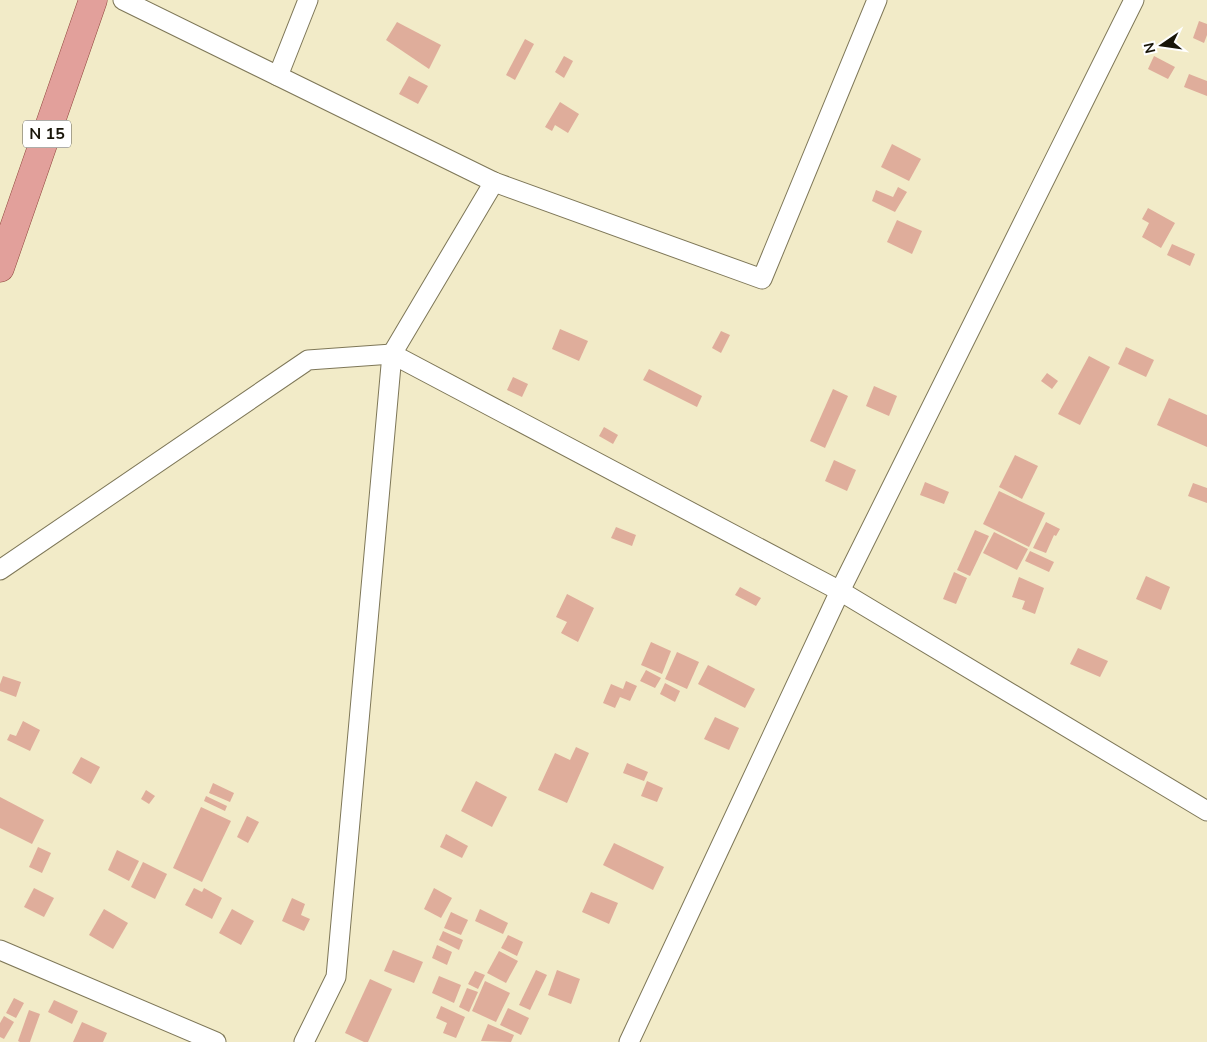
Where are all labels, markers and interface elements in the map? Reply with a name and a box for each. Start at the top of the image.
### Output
north arrow [1137,20,1187,70]
text: N [1139,41,1160,55]
road number: N 15 [23,120,71,148]

